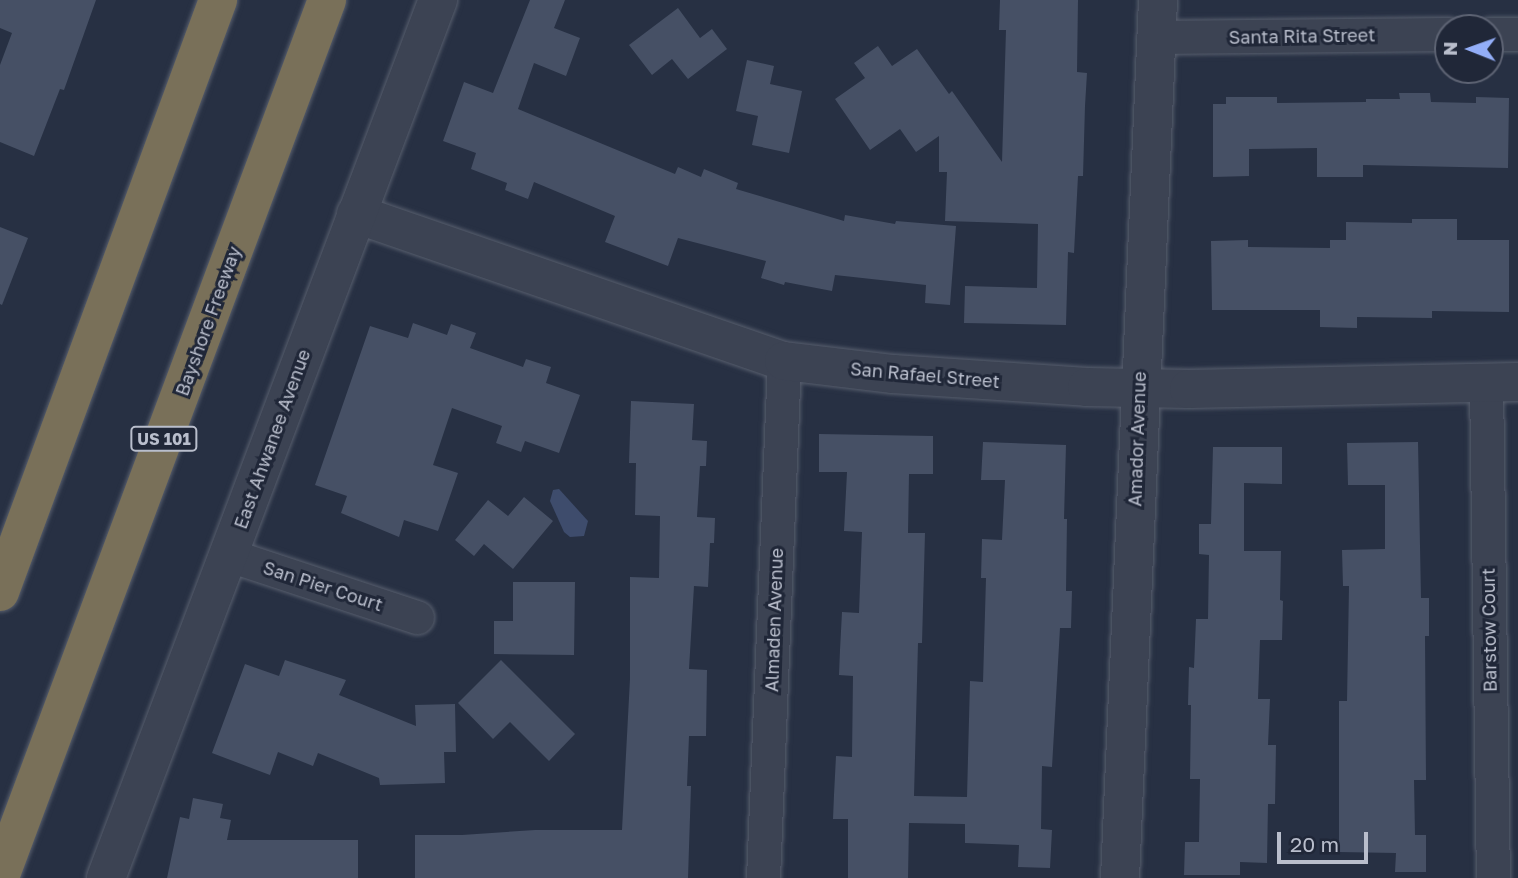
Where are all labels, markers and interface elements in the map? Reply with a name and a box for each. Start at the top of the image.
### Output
north arrow [1434,14,1504,84]
street label: Santa Rita Street [1228,24,1376,48]
text: N [1438,41,1461,56]
street label: Bayshore Freeway [171,243,245,399]
street label: East Ahwanee Avenue [229,346,315,532]
street label: San Rafael Street [849,358,1001,392]
street label: Amador Avenue [1124,371,1150,507]
road number: US 101 [129,426,199,452]
street label: Almaden Avenue [761,548,787,692]
street label: San Pier Court [261,557,385,615]
street label: Barstow Court [1477,568,1501,692]
scale bar [1280,818,1371,862]
text: 20 m [1290,831,1339,857]

